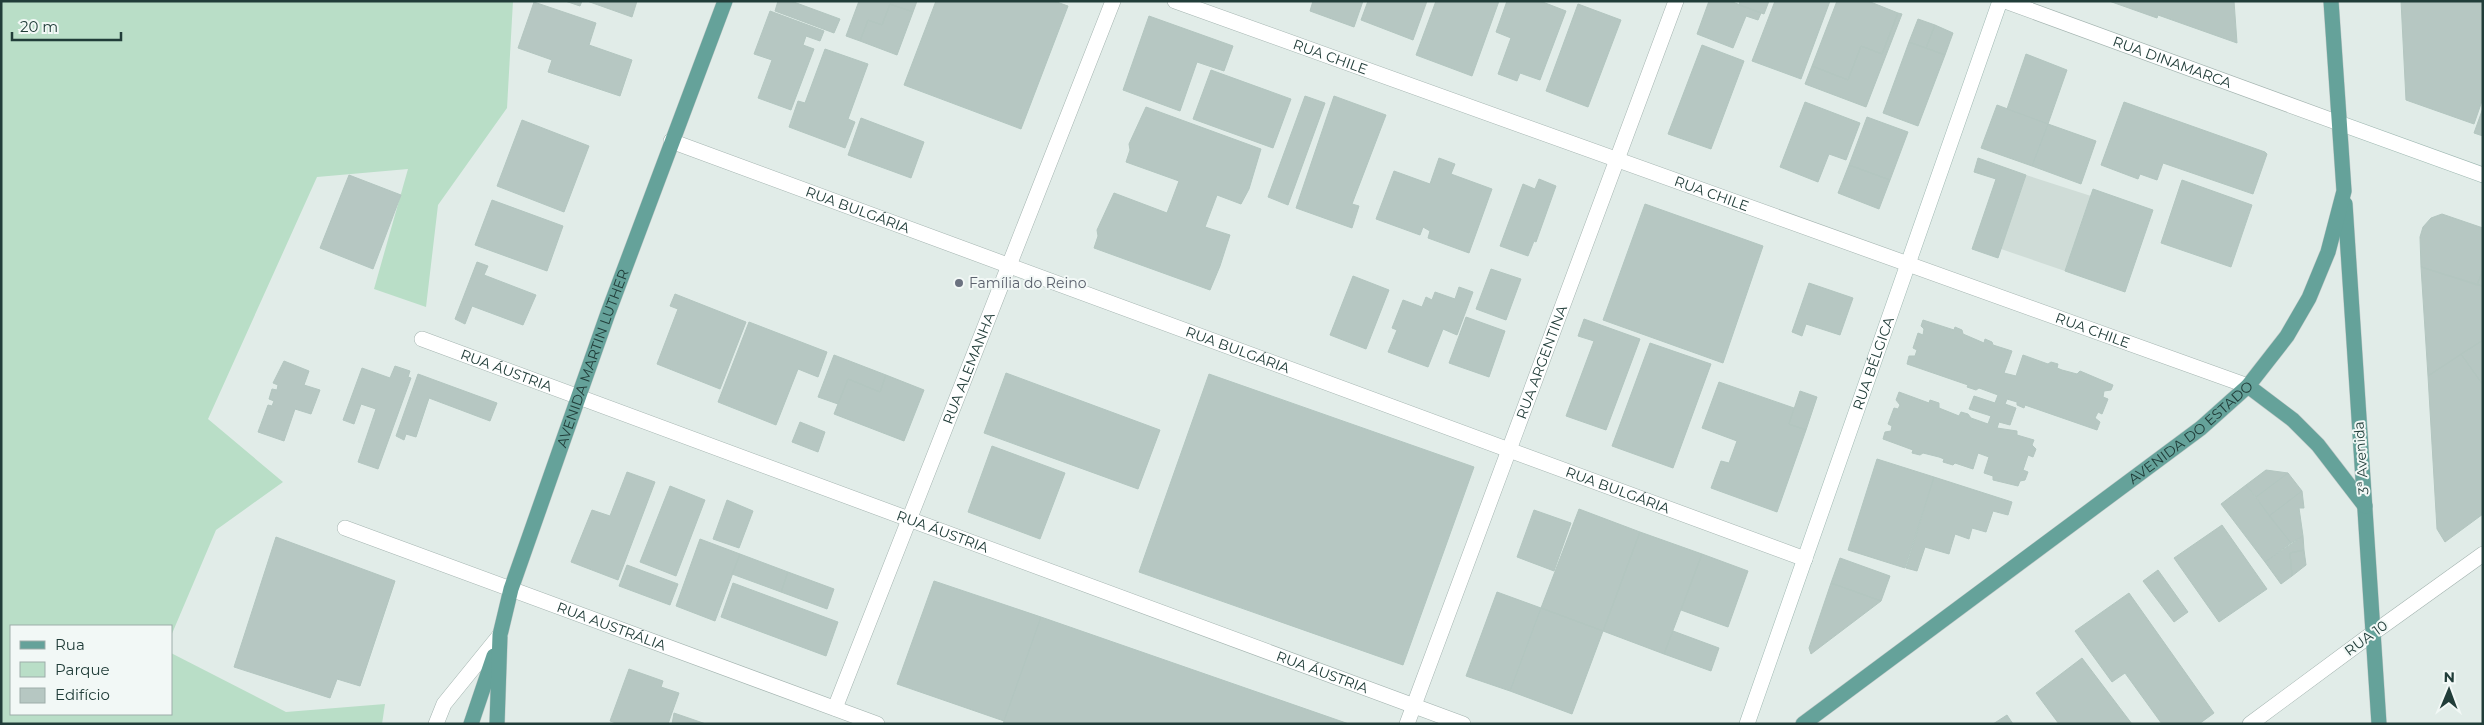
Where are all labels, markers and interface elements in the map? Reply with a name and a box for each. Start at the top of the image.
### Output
scale bar [12,10,121,42]
text: 20 m [20,17,58,36]
street label: RUA DINAMARCA [2110,32,2235,92]
street label: RUA CHILE [1291,35,1370,78]
street label: RUA CHILE [1672,172,1751,215]
street label: RUA BULGÁRIA [803,182,913,238]
street label: AVENIDA MARTIN LUTHER [552,267,633,450]
place label: Família do Reino [969,274,1087,292]
marker: Família do Reino [953,277,965,289]
street label: RUA ARGENTINA [1512,302,1571,422]
street label: RUA ALEMANHA [938,309,999,427]
street label: RUA CHILE [2053,309,2132,352]
street label: RUA BÉLGICA [1849,314,1898,412]
street label: RUA BULGÁRIA [1183,322,1293,378]
street label: RUA ÁUSTRIA [458,345,556,396]
street label: AVENIDA DO ESTADO [2125,377,2257,488]
street label: 3ª Avenida [2349,421,2373,495]
street label: RUA BULGÁRIA [1563,463,1673,518]
street label: RUA ÁUSTRIA [894,506,992,557]
street label: RUA AUSTRÁLIA [554,598,669,655]
street label: RUA 10 [2341,616,2391,660]
legend [10,625,172,715]
text: Rua [55,635,85,654]
street label: RUA ÁUSTRIA [1274,647,1372,698]
text: Parque [55,660,110,679]
north arrow [2424,665,2474,715]
text: N [2443,668,2455,686]
text: Edifício [55,685,110,704]

